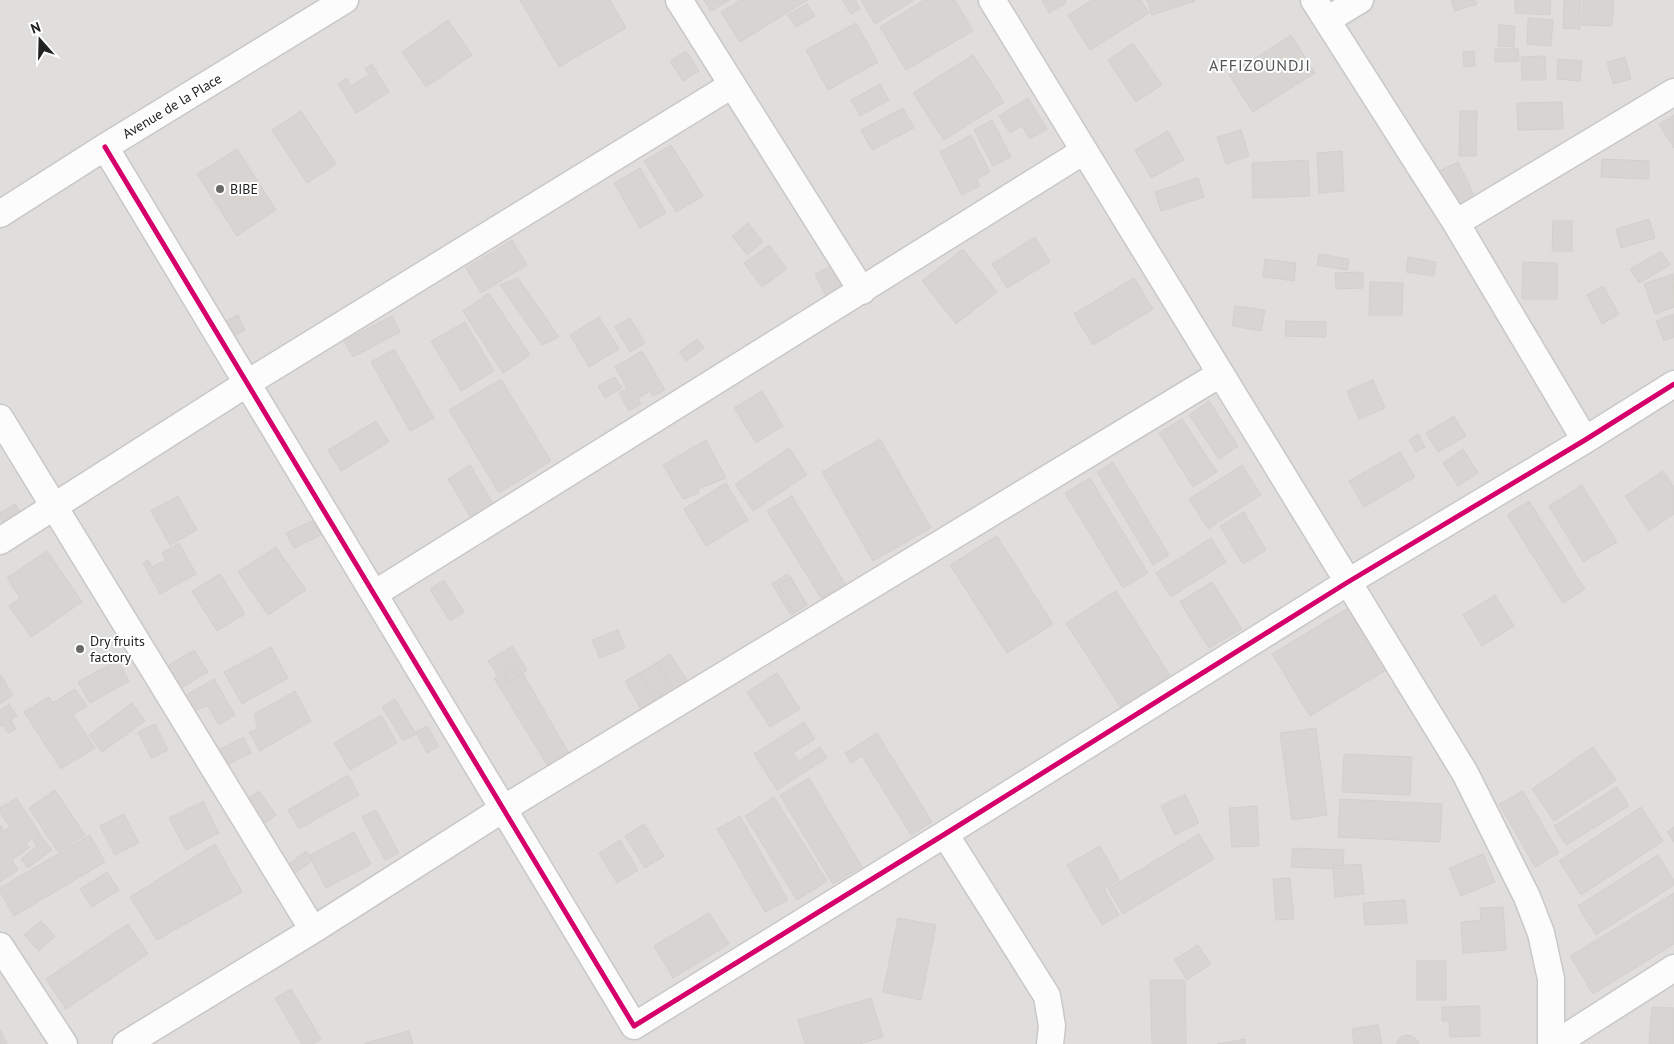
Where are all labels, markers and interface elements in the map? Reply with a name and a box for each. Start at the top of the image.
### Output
north arrow [15,15,65,65]
text: N [28,18,43,38]
district label: AFFIZOUNDJI [1209,55,1311,75]
street label: Avenue de la Place [119,69,225,143]
place label: BIBE [230,180,258,198]
marker: BIBE [214,183,226,195]
place label: Dry fruits factory [90,632,145,666]
marker: Dry fruits factory [74,643,86,655]

